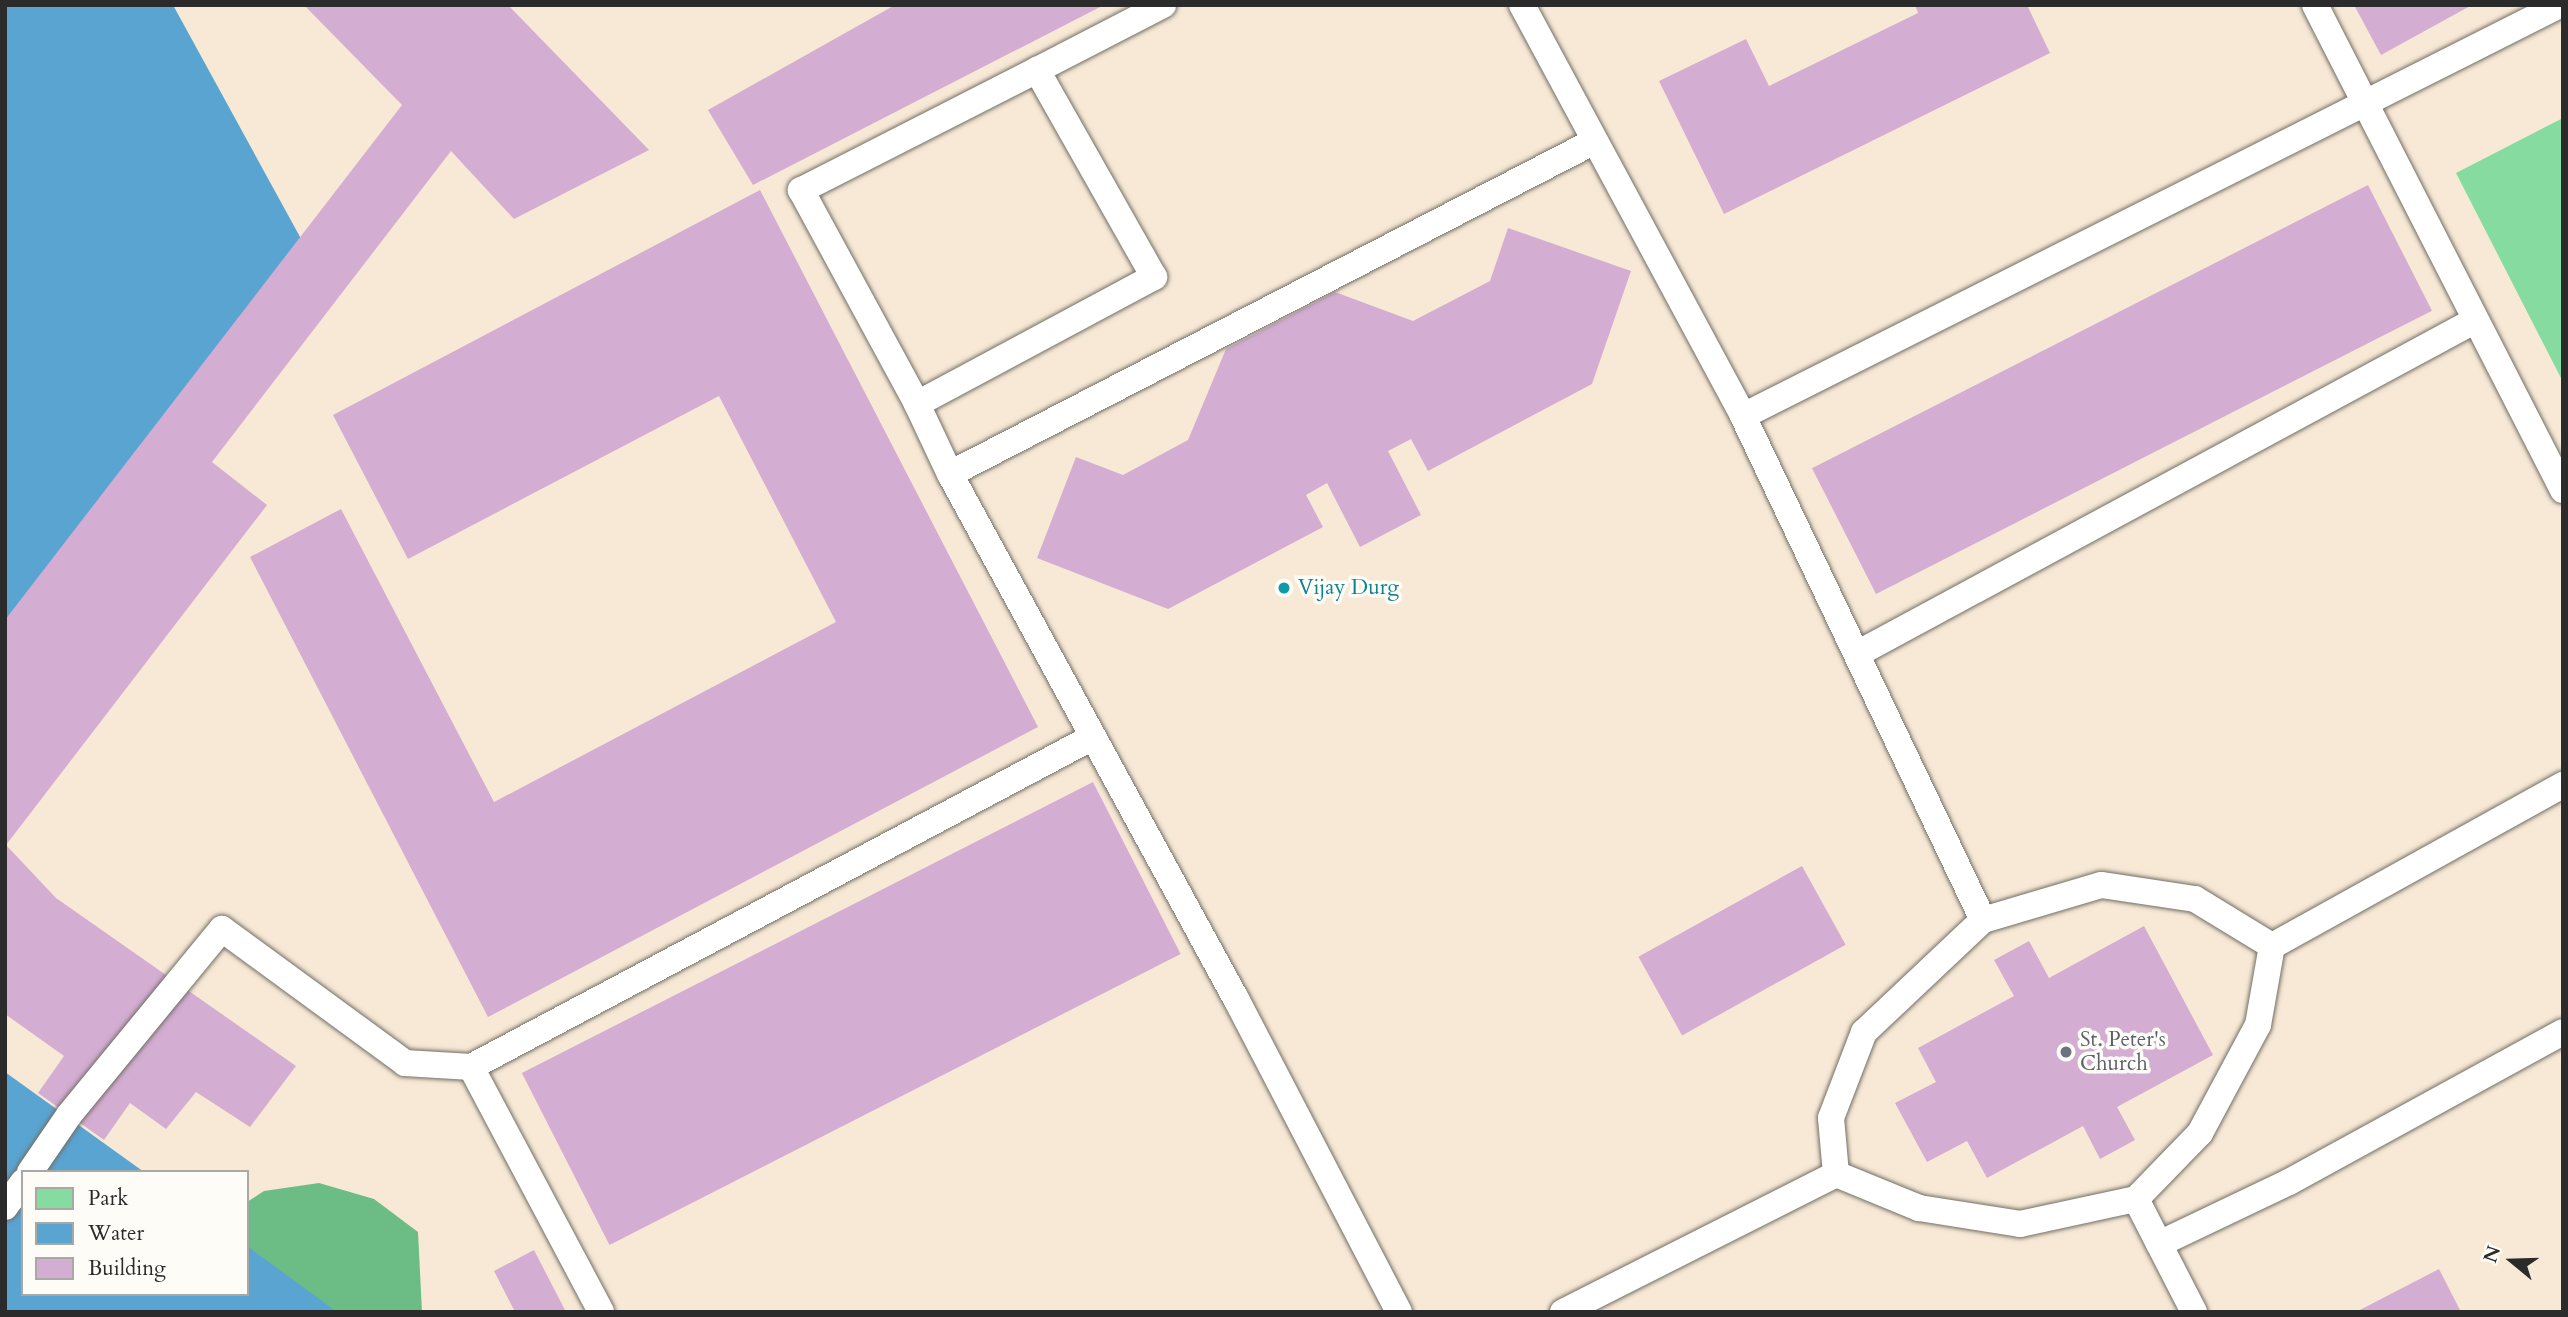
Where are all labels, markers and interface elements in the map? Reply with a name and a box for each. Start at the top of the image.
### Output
place label: Vijay Durg [1298,575,1399,601]
marker: Vijay Durg [1276,580,1292,596]
place label: St. Peter's Church [2080,1027,2166,1077]
marker: St. Peter's Church [2058,1044,2074,1060]
legend [21,1170,248,1296]
text: Park [88,1184,128,1213]
text: Water [88,1219,144,1248]
north arrow [2477,1226,2547,1296]
text: N [2477,1242,2507,1266]
text: Building [88,1254,166,1283]

